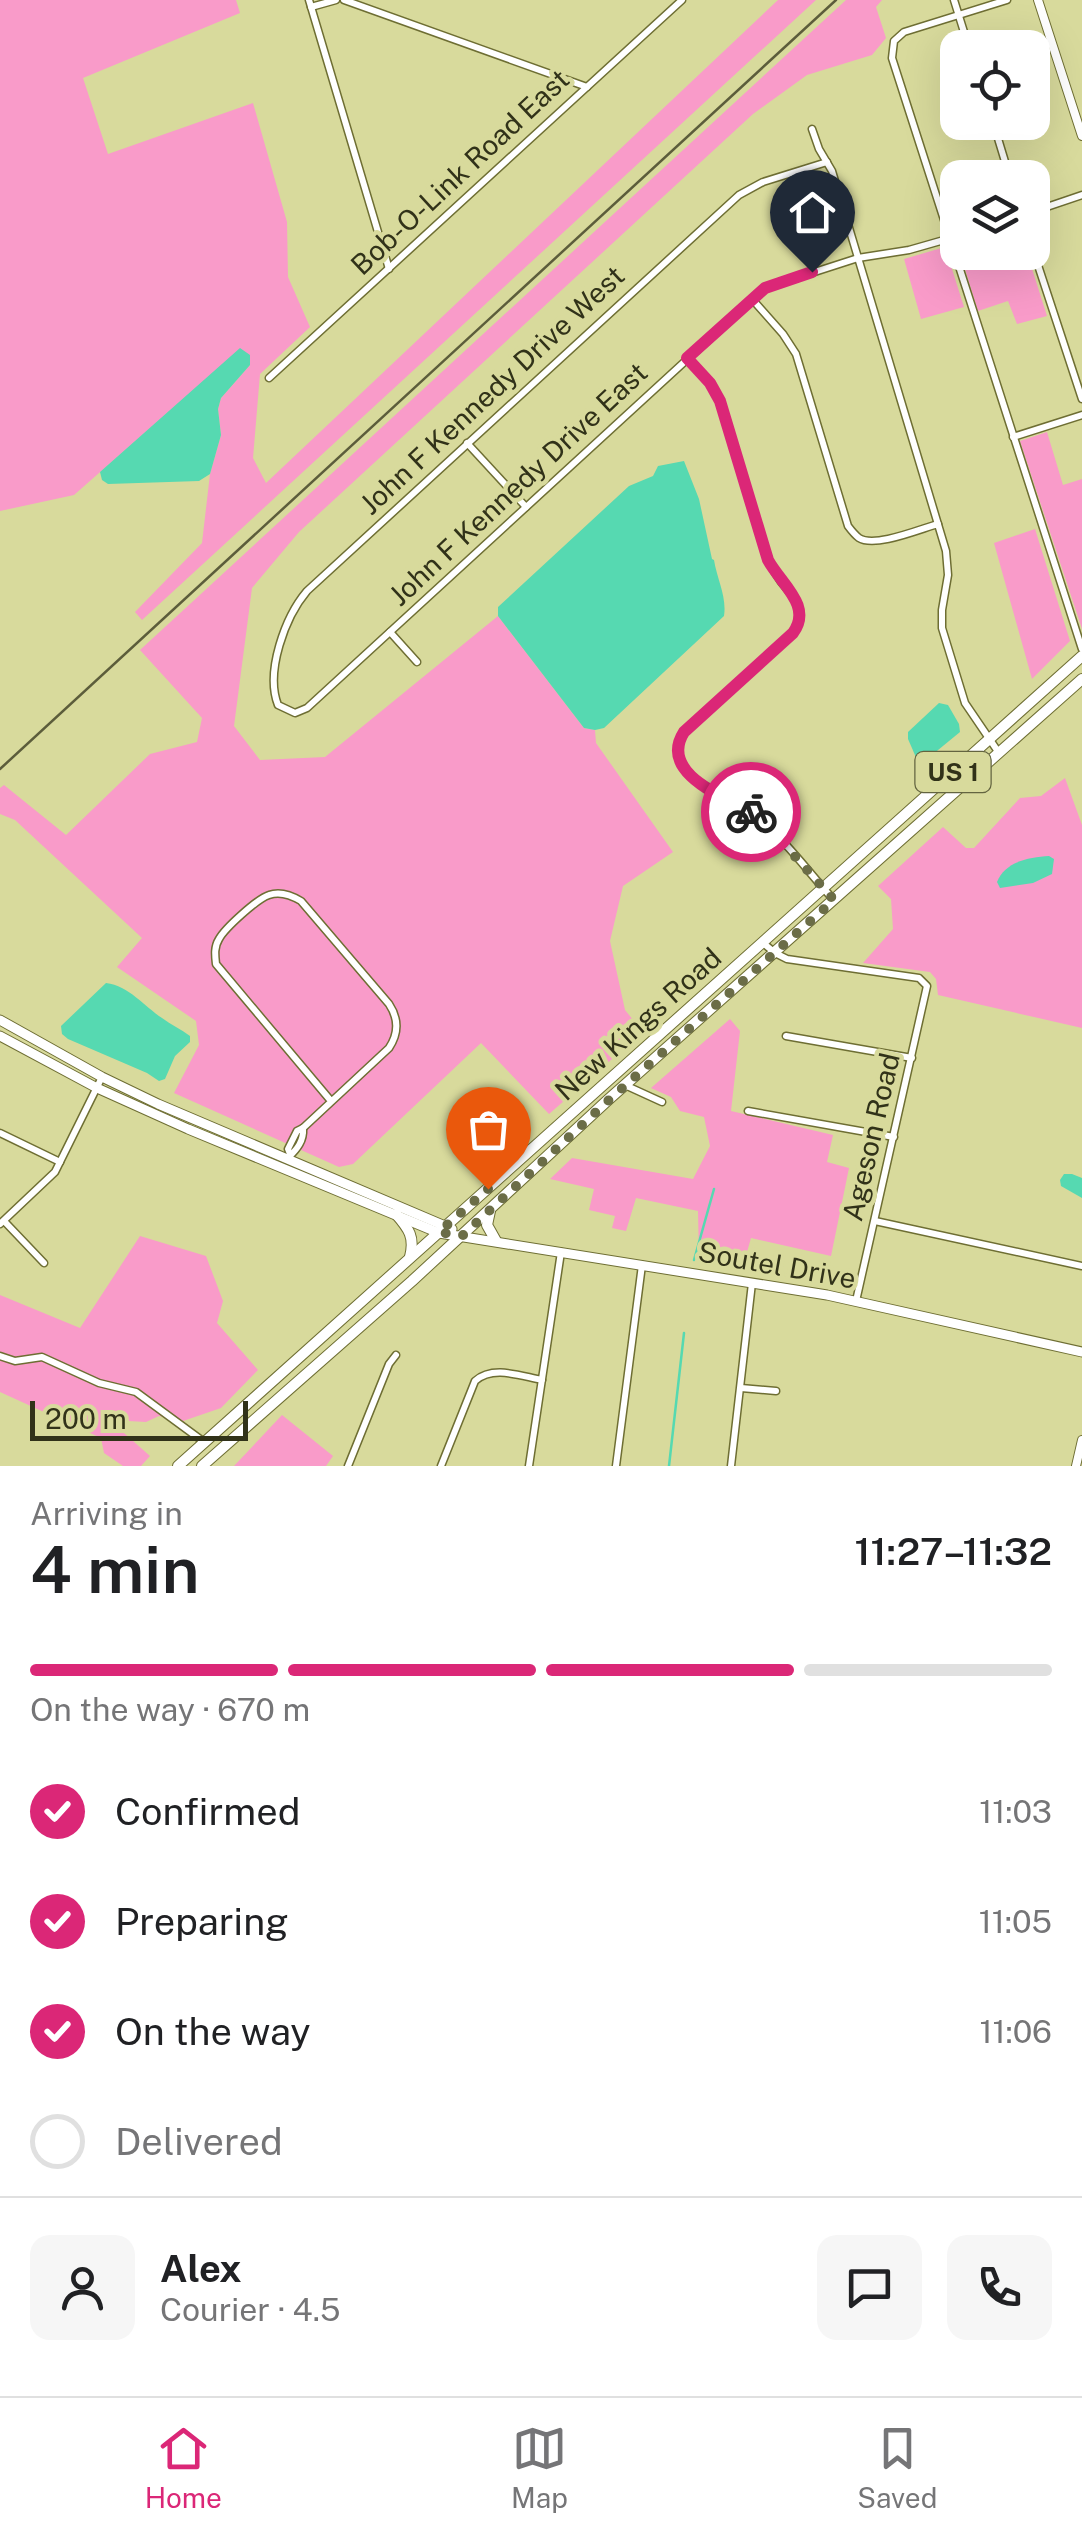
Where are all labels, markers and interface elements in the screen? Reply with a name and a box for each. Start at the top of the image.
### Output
map controls [940,30,1050,270]
button: locate [940,30,1050,140]
street label: Bob-O-Link Road East [344,62,575,281]
button: layers [940,160,1050,270]
pin [770,170,855,273]
icon: home [785,185,840,240]
street label: John F Kennedy Drive West [353,259,630,521]
street label: John F Kennedy Drive East [382,355,654,612]
road number: US 1 [916,752,990,792]
courier [701,762,801,862]
icon: bike [724,785,779,840]
street label: New Kings Road [548,941,727,1107]
street label: Ageson Road [835,1050,906,1224]
pin [446,1087,531,1190]
icon: bag [461,1102,516,1157]
street label: Soutel Drive [696,1234,858,1295]
scale bar [30,1396,248,1440]
text: 200 m [45,1402,127,1435]
text: Arriving in [30,1495,183,1532]
text: 11:27–11:32 [855,1529,1052,1574]
text: 4 min [30,1531,199,1608]
text: On the way · 670 m [30,1691,310,1728]
icon: check [30,1784,85,1839]
text: Confirmed [115,1789,300,1834]
text: 11:03 [979,1793,1052,1830]
icon: check [30,1894,85,1949]
text: Preparing [115,1899,289,1944]
text: 11:05 [979,1903,1052,1940]
icon: check [30,2004,85,2059]
text: On the way [115,2009,311,2054]
text: 11:06 [979,2013,1052,2050]
text: Delivered [115,2119,283,2164]
button: person [30,2235,135,2340]
button: chat [817,2235,922,2340]
button: phone [947,2235,1052,2340]
text: Alex [160,2246,242,2291]
text: Courier · 4.5 [160,2291,340,2328]
tab: Home [145,2421,222,2514]
tab: Map [511,2421,568,2514]
tab: Saved [857,2421,937,2514]

